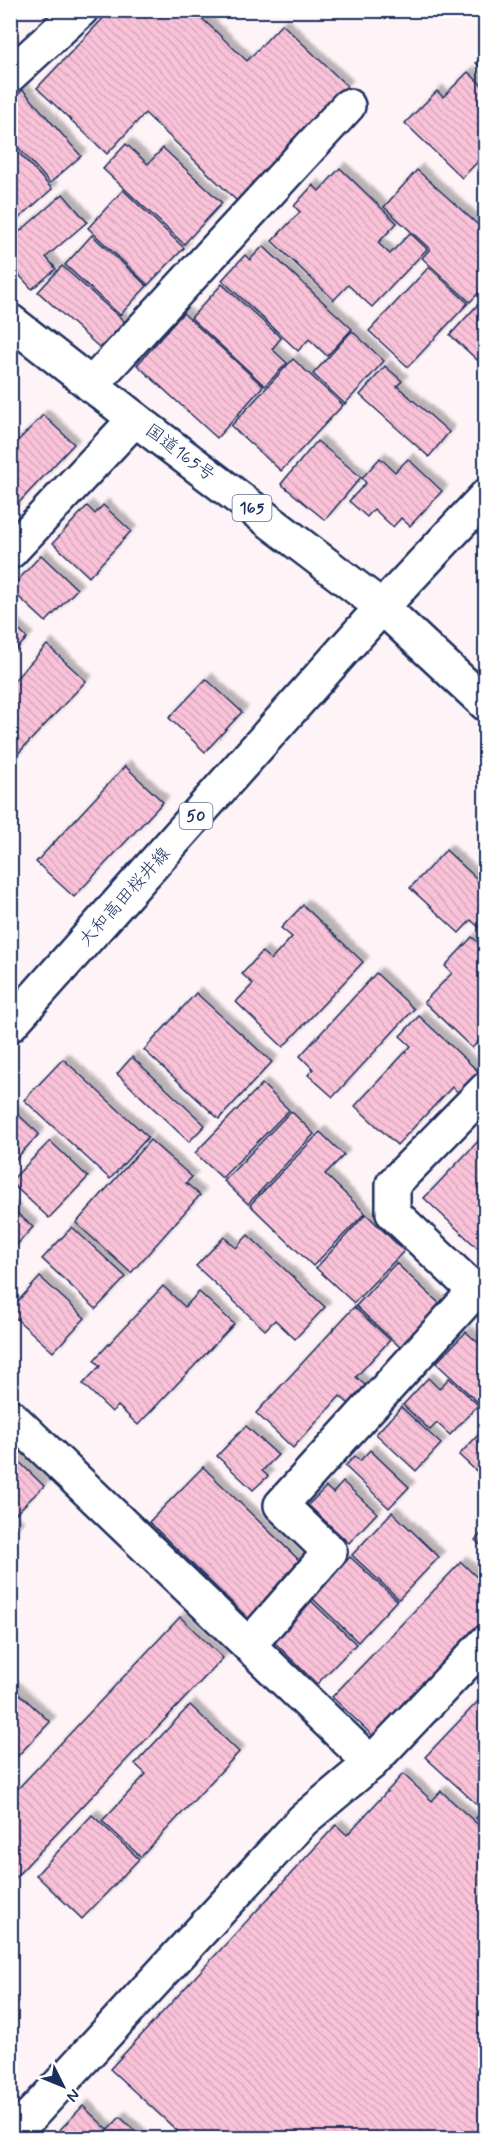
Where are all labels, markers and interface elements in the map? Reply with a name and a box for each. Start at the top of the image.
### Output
street label: 国道165号 [140,419,220,487]
road number: 165 [232,495,272,521]
road number: 50 [180,803,212,829]
street label: 大和高田桜井線 [74,842,176,952]
north arrow [33,2056,93,2116]
text: N [62,2084,84,2106]

